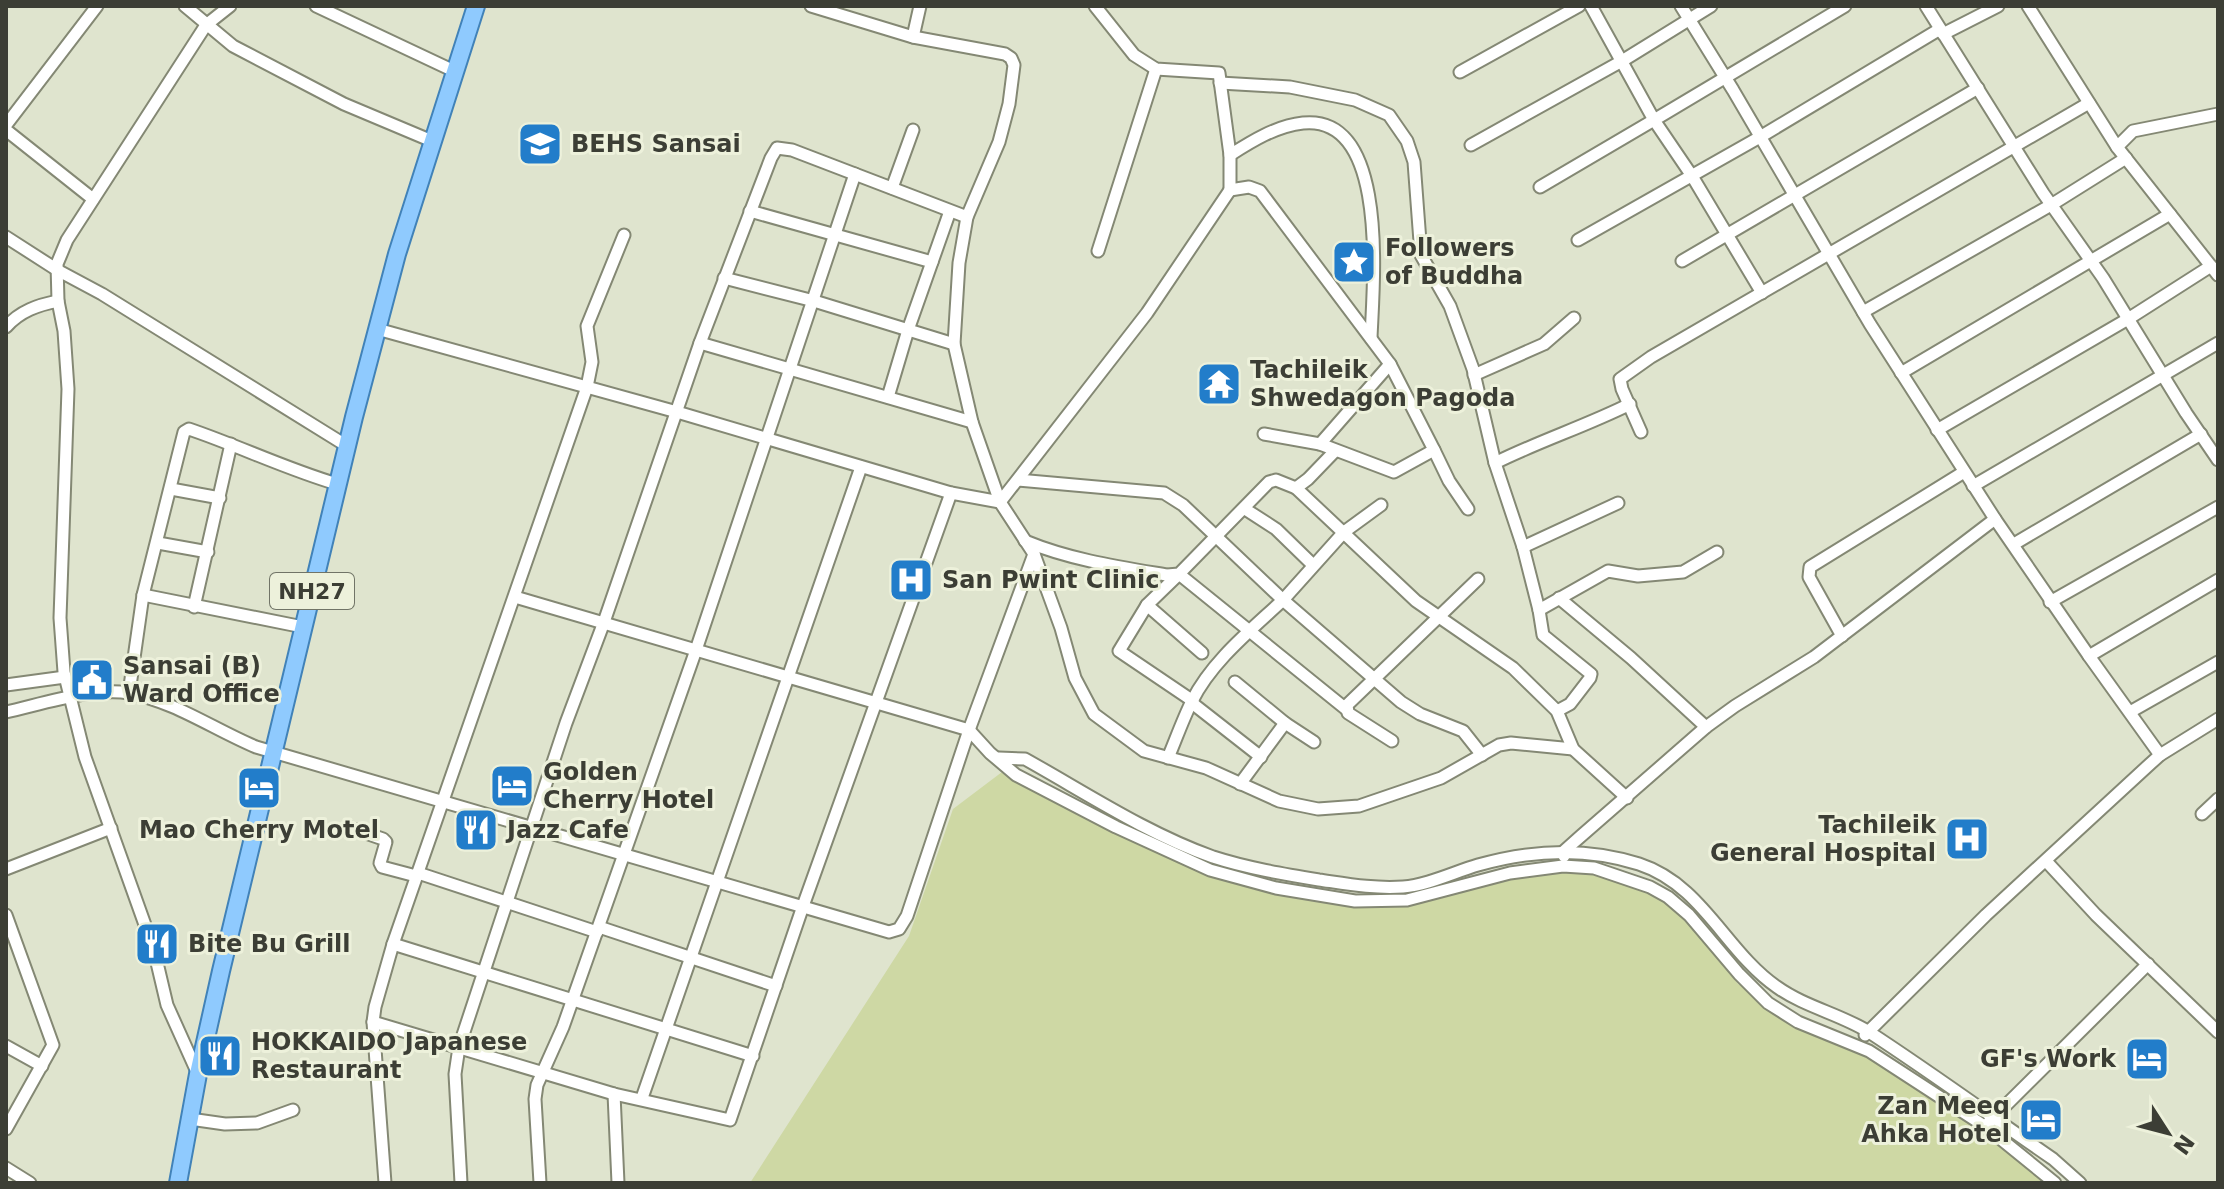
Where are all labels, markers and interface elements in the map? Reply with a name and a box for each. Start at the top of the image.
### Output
school or university icon: BEHS Sansai [516,120,564,168]
place label: BEHS Sansai [571,130,741,158]
place label: Followers of Buddha [1385,234,1523,290]
place icon: Followers of Buddha [1330,238,1378,286]
place label: Tachileik Shwedagon Pagoda [1250,356,1516,412]
temple icon: Tachileik Shwedagon Pagoda [1195,360,1243,408]
hospital icon: San Pwint Clinic [887,556,935,604]
place label: San Pwint Clinic [942,566,1159,594]
road number: NH27 [270,573,354,609]
place label: Sansai (B) Ward Office [123,652,280,708]
public building icon: Sansai (B) Ward Office [68,656,116,704]
place label: Golden Cherry Hotel [543,758,714,814]
hotel icon: Golden Cherry Hotel [488,762,536,810]
hotel icon: Mao Cherry Motel [235,764,283,812]
restaurant icon: Jazz Cafe [452,806,500,854]
place label: Tachileik General Hospital [1710,811,1937,867]
hospital icon: Tachileik General Hospital [1943,815,1991,863]
place label: Mao Cherry Motel [139,816,379,844]
place label: Jazz Cafe [505,816,629,844]
restaurant icon: Bite Bu Grill [133,920,181,968]
place label: Bite Bu Grill [188,930,351,958]
place label: HOKKAIDO Japanese Restaurant [251,1028,527,1084]
restaurant icon: HOKKAIDO Japanese Restaurant [196,1032,244,1080]
hotel icon: GF's Work [2123,1035,2171,1083]
place label: GF's Work [1980,1045,2117,1073]
place label: Zan Meeq Ahka Hotel [1861,1092,2010,1148]
north arrow [2128,1093,2208,1173]
hotel icon: Zan Meeq Ahka Hotel [2017,1096,2065,1144]
text: N [2168,1130,2199,1159]

